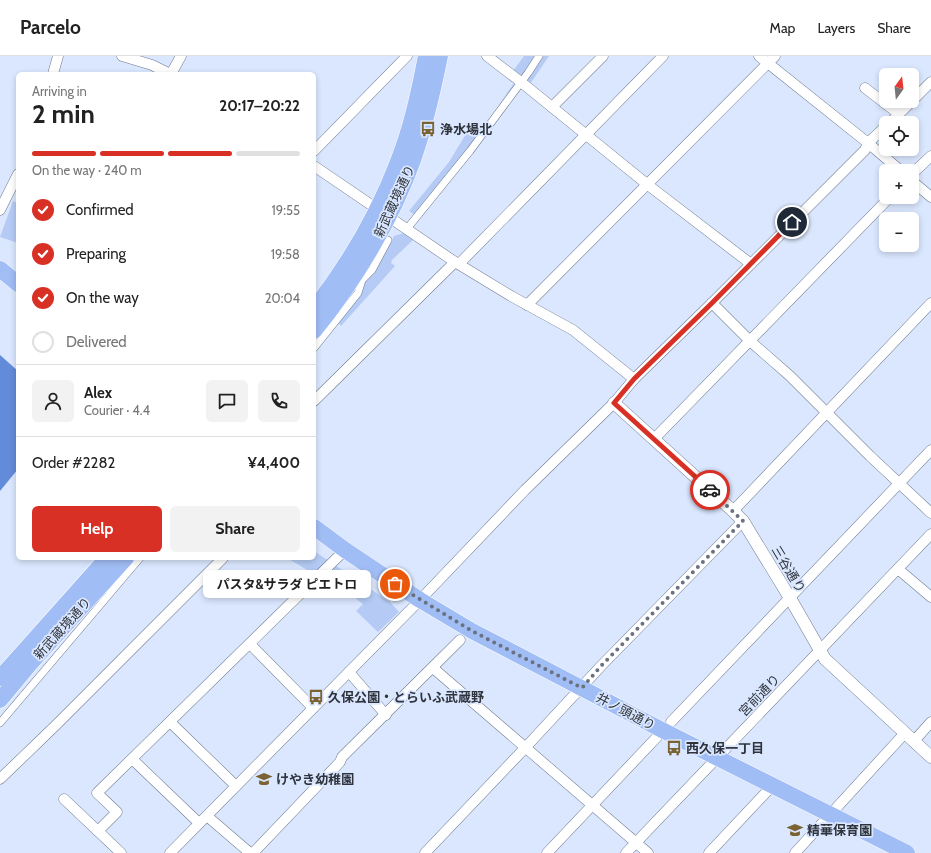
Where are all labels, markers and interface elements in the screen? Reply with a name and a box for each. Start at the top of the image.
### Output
text: Parcelo [20,16,81,39]
text: Map [770,19,795,37]
text: Layers [817,19,855,37]
text: Share [877,19,911,37]
north arrow [879,68,919,108]
map controls [879,68,919,252]
text: Arriving in [32,83,87,99]
text: 20:17–20:22 [219,97,300,115]
text: 2 min [32,98,95,130]
button: locate [879,116,919,156]
bus stop icon: 浄水場北 [419,120,437,138]
place label: 浄水場北 [440,121,492,137]
text: On the way · 240 m [32,162,142,178]
street label: 新武蔵境通り [370,162,418,240]
button: + [879,164,919,204]
icon: check [32,199,54,221]
text: Confirmed [66,201,134,219]
text: 19:55 [272,202,300,218]
pin [775,205,809,239]
icon: home [781,211,803,233]
button: − [879,212,919,252]
icon: check [32,243,54,265]
text: Preparing [66,245,126,263]
text: 19:58 [271,246,300,262]
icon: check [32,287,54,309]
text: On the way [66,289,139,307]
text: 20:04 [265,290,300,306]
text: Delivered [66,333,127,351]
button: person [32,380,74,422]
button: chat [206,380,248,422]
button: phone [258,380,300,422]
text: Alex [84,384,112,402]
text: Courier · 4.4 [84,402,150,418]
text: Order #2282 [32,454,115,472]
text: ¥4,400 [248,454,300,472]
courier [690,470,730,510]
icon: car [699,479,721,501]
button: Help [32,506,162,552]
button: Share [170,506,300,552]
street label: 三谷通り [769,543,809,595]
pin [378,567,412,601]
callout: パスタ&サラダ ピエトロ [203,570,371,598]
icon: bag [384,573,406,595]
text: パスタ&サラダ ピエトロ [216,576,358,592]
street label: 新武蔵境通り [30,594,94,662]
street label: 宮前通り [735,671,783,719]
bus stop icon: 久保公園・とらいふ武蔵野 [307,688,325,706]
place label: 久保公園・とらいふ武蔵野 [328,689,484,705]
street label: 井ノ頭通り [594,689,658,733]
bus stop icon: 西久保一丁目 [665,739,683,757]
place label: 西久保一丁目 [686,740,764,756]
school or university icon: けやき幼稚園 [255,770,273,788]
place label: けやき幼稚園 [276,771,354,787]
school or university icon: 精華保育園 [786,821,804,839]
place label: 精華保育園 [807,822,872,838]

